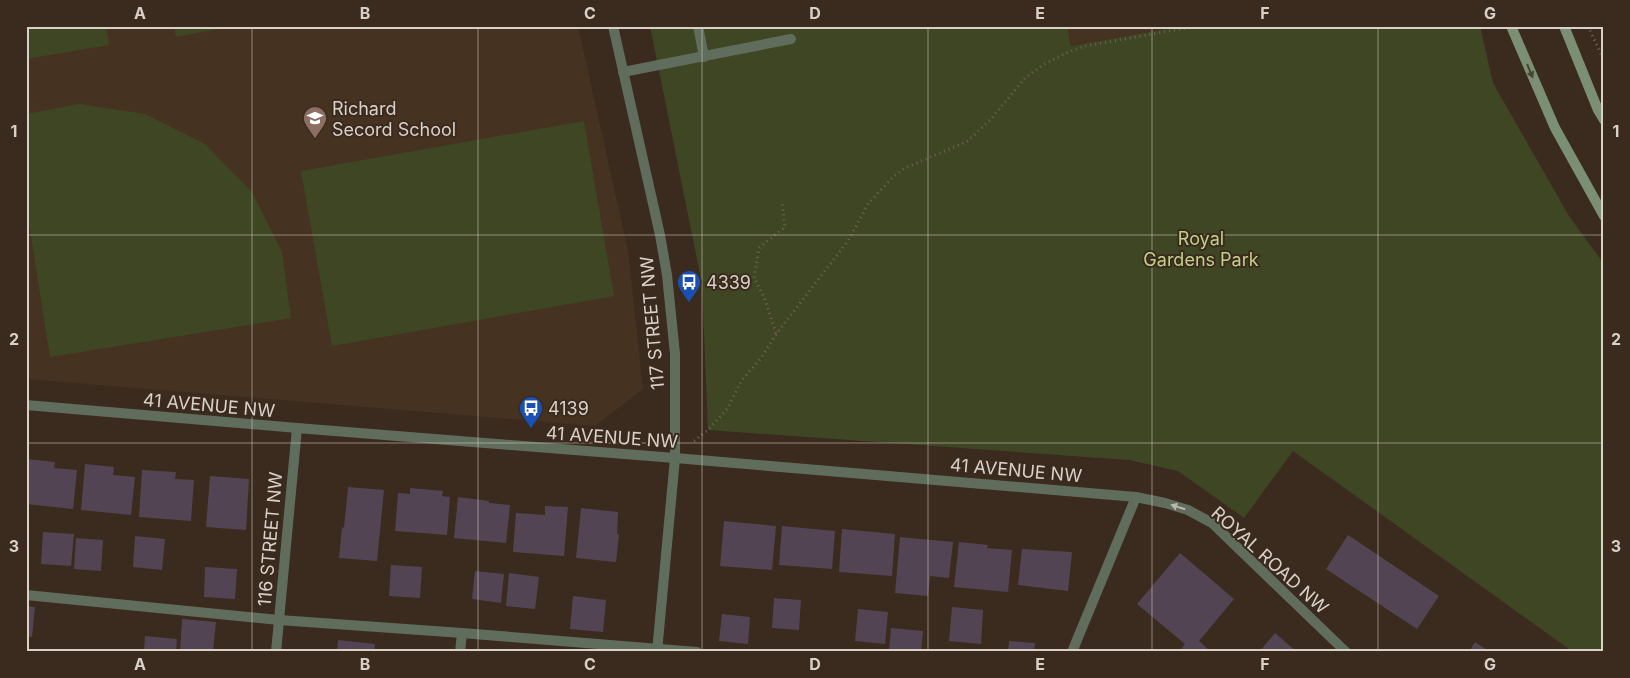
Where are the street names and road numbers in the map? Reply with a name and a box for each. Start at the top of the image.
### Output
street label: 117 STREET NW [636,255,668,391]
street label: 41 AVENUE NW [142,389,276,421]
street label: 41 AVENUE NW [545,422,679,452]
street label: 41 AVENUE NW [949,454,1083,486]
street label: 116 STREET NW [254,470,286,607]
street label: ROYAL ROAD NW [1207,502,1333,618]

